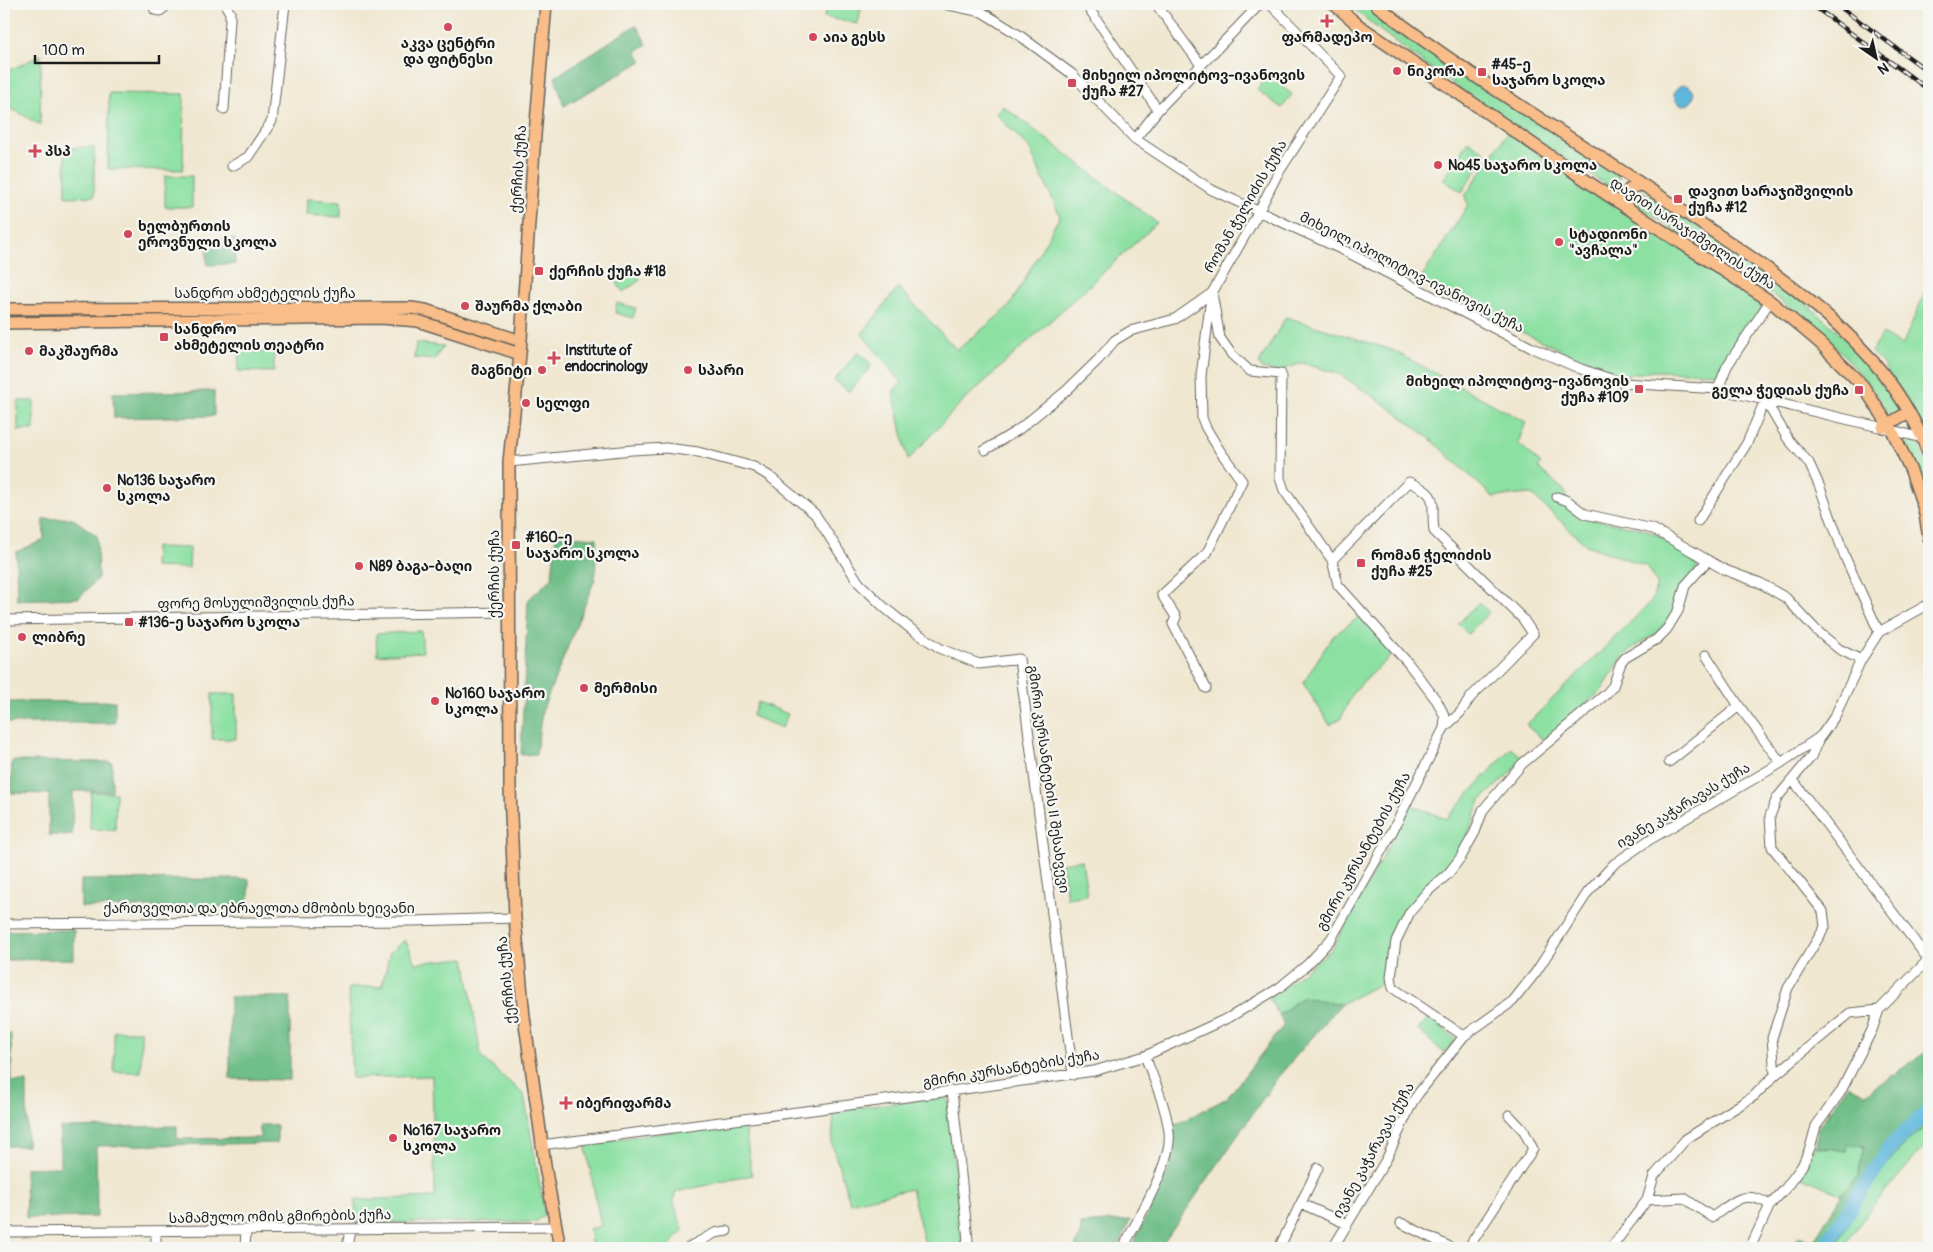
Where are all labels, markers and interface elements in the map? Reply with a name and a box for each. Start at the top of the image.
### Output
marker: ფარმადეპო [1321,15,1333,27]
marker: აკვა ცენტრი და ფიტნესი [442,21,454,33]
place label: აია გესს [823,29,886,46]
place label: ფარმადეპო [1282,29,1372,46]
marker: აია გესს [807,31,819,43]
scale bar [35,32,159,64]
north arrow [1850,32,1900,82]
place label: აკვა ცენტრი და ფიტნესი [401,35,495,68]
text: 100 m [42,41,85,60]
place label: #45-ე საჯარო სკოლა [1491,56,1606,89]
text: N [1874,59,1892,78]
place label: ნიკორა [1407,63,1465,80]
marker: ნიკორა [1391,65,1403,77]
marker: #45-ე საჯარო სკოლა [1476,66,1488,78]
place label: მიხეილ იპოლიტოვ-ივანოვის ქუჩა #27 [1082,67,1305,100]
marker: მიხეილ იპოლიტოვ-ივანოვის ქუჩა #27 [1066,77,1078,89]
street label: ქერჩის ქუჩა [507,124,530,214]
street label: რომან ჭელიძის ქუჩა [1200,137,1290,276]
place label: პსპ [45,143,71,160]
marker: პსპ [29,145,41,157]
place label: №45 საჯარო სკოლა [1448,157,1597,174]
marker: №45 საჯარო სკოლა [1432,159,1444,171]
street label: დავით სარაჯიშვილის ქუჩა [1607,174,1778,293]
place label: დავით სარაჯიშვილის ქუჩა #12 [1688,183,1854,216]
marker: დავით სარაჯიშვილის ქუჩა #12 [1672,193,1684,205]
street label: მიხეილ იპოლიტოვ-ივანოვის ქუჩა [1297,208,1527,337]
place label: ხელბურთის ეროვნული სკოლა [138,218,277,251]
place label: სტადიონი "ავჩალა" [1569,226,1647,259]
marker: ხელბურთის ეროვნული სკოლა [122,228,134,240]
marker: სტადიონი "ავჩალა" [1553,236,1565,248]
place label: ქერჩის ქუჩა #18 [549,263,666,280]
marker: ქერჩის ქუჩა #18 [533,265,545,277]
street label: სანდრო ახმეტელის ქუჩა [174,285,356,302]
place label: შაურმა ქლაბი [475,298,582,315]
marker: შაურმა ქლაბი [459,300,471,312]
place label: სანდრო ახმეტელის თეატრი [174,321,324,354]
marker: სანდრო ახმეტელის თეატრი [158,331,170,343]
place label: Institute of endocrinology [564,342,648,375]
place label: მაკშაურმა [39,343,119,360]
marker: მაკშაურმა [23,345,35,357]
marker: Institute of endocrinology [547,351,561,365]
place label: მაგნიტი [471,362,532,379]
place label: სპარი [698,362,744,379]
marker: მაგნიტი [536,364,548,376]
marker: სპარი [682,364,694,376]
place label: მიხეილ იპოლიტოვ-ივანოვის ქუჩა #109 [1406,373,1629,406]
place label: გელა ჭედიას ქუჩა [1711,382,1849,399]
marker: მიხეილ იპოლიტოვ-ივანოვის ქუჩა #109 [1633,383,1645,395]
marker: გელა ჭედიას ქუჩა [1853,384,1865,396]
place label: სელფი [536,395,590,412]
marker: სელფი [520,397,532,409]
place label: №136 საჯარო სკოლა [117,472,216,505]
marker: №136 საჯარო სკოლა [101,482,113,494]
place label: #160-ე საჯარო სკოლა [525,529,640,562]
street label: ქერჩის ქუჩა [486,530,503,618]
marker: #160-ე საჯარო სკოლა [510,539,522,551]
place label: რომან ჭელიძის ქუჩა #25 [1371,547,1492,580]
marker: რომან ჭელიძის ქუჩა #25 [1355,557,1367,569]
place label: N89 ბაგა-ბაღი [369,558,472,575]
marker: N89 ბაგა-ბაღი [353,560,365,572]
street label: ფორე მოსულიშვილის ქუჩა [157,592,355,613]
place label: #136-ე საჯარო სკოლა [138,614,300,631]
marker: #136-ე საჯარო სკოლა [123,616,135,628]
place label: ლიბრე [32,629,86,646]
marker: ლიბრე [16,631,28,643]
street label: გმირი კურსანტების II შესახვევი [1024,664,1073,894]
place label: მერმისი [594,680,657,697]
marker: მერმისი [578,682,590,694]
place label: №160 საჯარო სკოლა [445,685,545,718]
marker: №160 საჯარო სკოლა [429,695,441,707]
street label: ივანე კაჭარავას ქუჩა [1613,759,1753,852]
street label: გმირი კურსანტების ქუჩა [1313,769,1414,934]
street label: ქართველთა და ებრაელთა ძმობის ხეივანი [103,900,415,917]
street label: ქერჩის ქუჩა [493,935,520,1025]
street label: გმირი კურსანტების ქუჩა [921,1046,1101,1091]
street label: ივანე კაჭარავას ქუჩა [1329,1079,1418,1221]
place label: იბერიფარმა [576,1095,671,1112]
marker: იბერიფარმა [560,1097,572,1109]
place label: №167 საჯარო სკოლა [403,1122,501,1155]
marker: №167 საჯარო სკოლა [387,1132,399,1144]
street label: სამამულო ომის გმირების ქუჩა [169,1206,391,1227]

